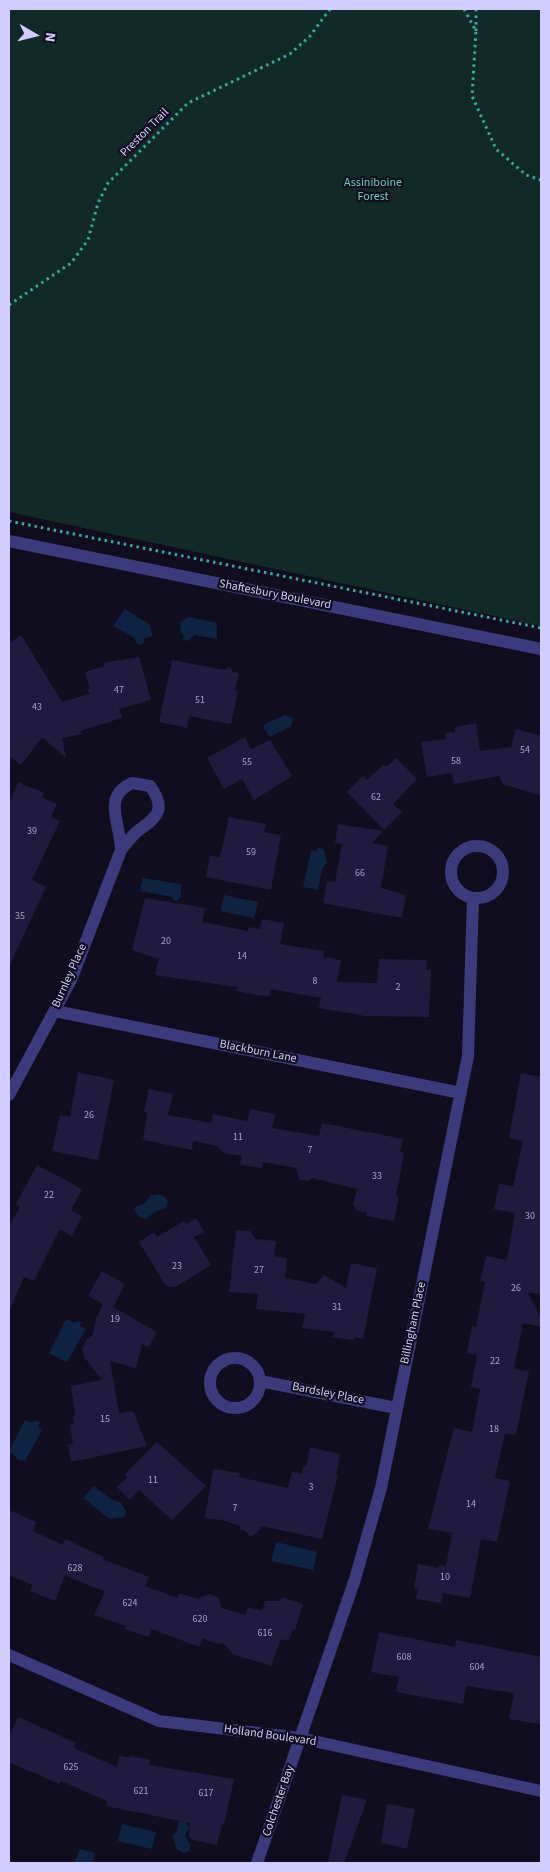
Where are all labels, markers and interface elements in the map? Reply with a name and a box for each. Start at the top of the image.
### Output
north arrow [10,10,60,60]
text: N [39,31,60,43]
street label: Preston Trail [118,106,172,160]
park label: Assiniboine Forest [344,176,402,204]
street label: Shaftesbury Boulevard [218,577,332,613]
house number: 47 [114,685,124,697]
house number: 51 [195,695,205,707]
house number: 43 [32,702,42,714]
house number: 54 [520,745,530,757]
house number: 58 [451,756,461,768]
house number: 55 [242,757,252,769]
house number: 62 [371,792,381,804]
house number: 39 [27,826,37,838]
house number: 59 [246,847,256,859]
house number: 66 [355,868,365,880]
house number: 35 [15,911,25,923]
house number: 20 [161,936,171,948]
street label: Burnley Place [49,942,91,1010]
house number: 14 [237,951,247,963]
house number: 8 [313,976,317,988]
house number: 2 [396,982,400,994]
street label: Blackburn Lane [218,1037,298,1067]
house number: 26 [84,1110,94,1122]
house number: 11 [233,1132,243,1144]
house number: 7 [308,1145,312,1157]
house number: 33 [372,1171,382,1183]
house number: 22 [44,1190,54,1202]
house number: 30 [525,1211,535,1223]
house number: 23 [172,1261,182,1273]
house number: 27 [254,1265,264,1277]
street label: Billingham Place [398,1281,430,1365]
house number: 26 [511,1283,521,1295]
house number: 31 [332,1302,342,1314]
house number: 19 [110,1314,120,1326]
house number: 22 [490,1356,500,1368]
street label: Bardsley Place [291,1380,365,1408]
house number: 15 [100,1414,110,1426]
house number: 18 [489,1424,499,1436]
house number: 11 [148,1475,158,1487]
house number: 3 [309,1482,313,1494]
house number: 14 [466,1499,476,1511]
house number: 7 [233,1503,237,1515]
house number: 628 [68,1563,82,1575]
house number: 10 [440,1572,450,1584]
house number: 624 [123,1598,137,1610]
house number: 620 [193,1614,207,1626]
house number: 616 [258,1628,272,1640]
house number: 608 [397,1652,411,1664]
house number: 604 [470,1662,484,1674]
street label: Holland Boulevard [223,1722,317,1750]
house number: 625 [64,1762,78,1774]
street label: Colchester Bay [260,1764,298,1838]
house number: 621 [134,1786,148,1798]
house number: 617 [199,1788,213,1800]

